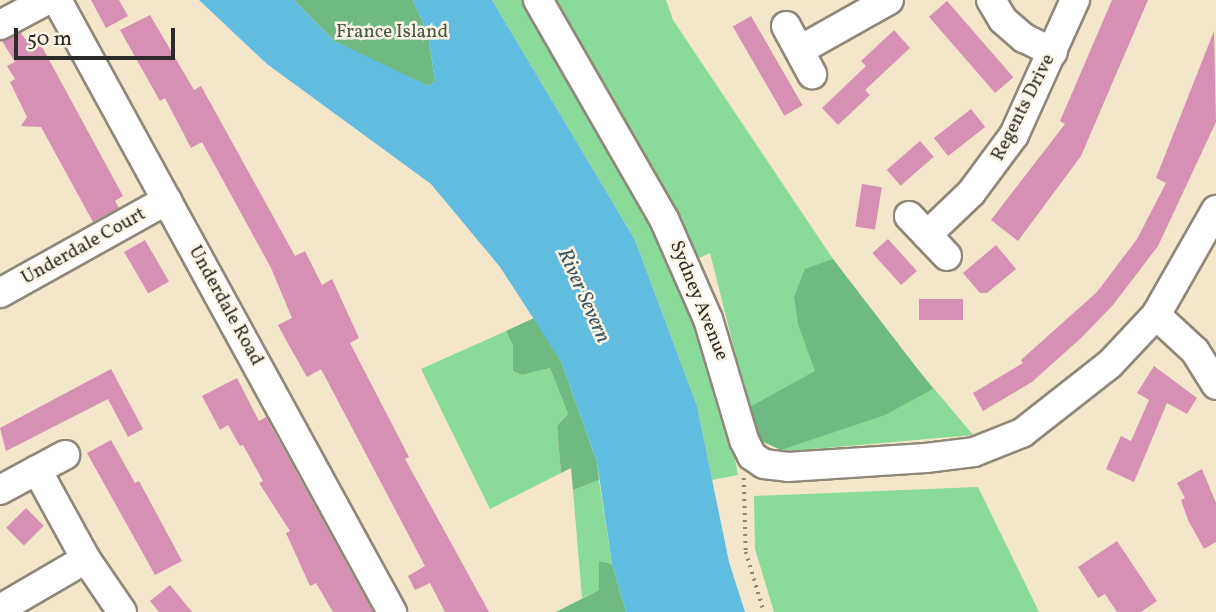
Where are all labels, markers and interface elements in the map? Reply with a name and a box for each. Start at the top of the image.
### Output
scale bar [18,14,178,58]
park label: France Island [336,22,448,44]
text: 50 m [27,25,72,54]
street label: Regents Drive [987,51,1061,165]
street label: Underdale Court [18,203,150,291]
street label: Sydney Avenue [664,238,732,364]
street label: Underdale Road [183,242,267,370]
water label: River Severn [551,245,615,347]

